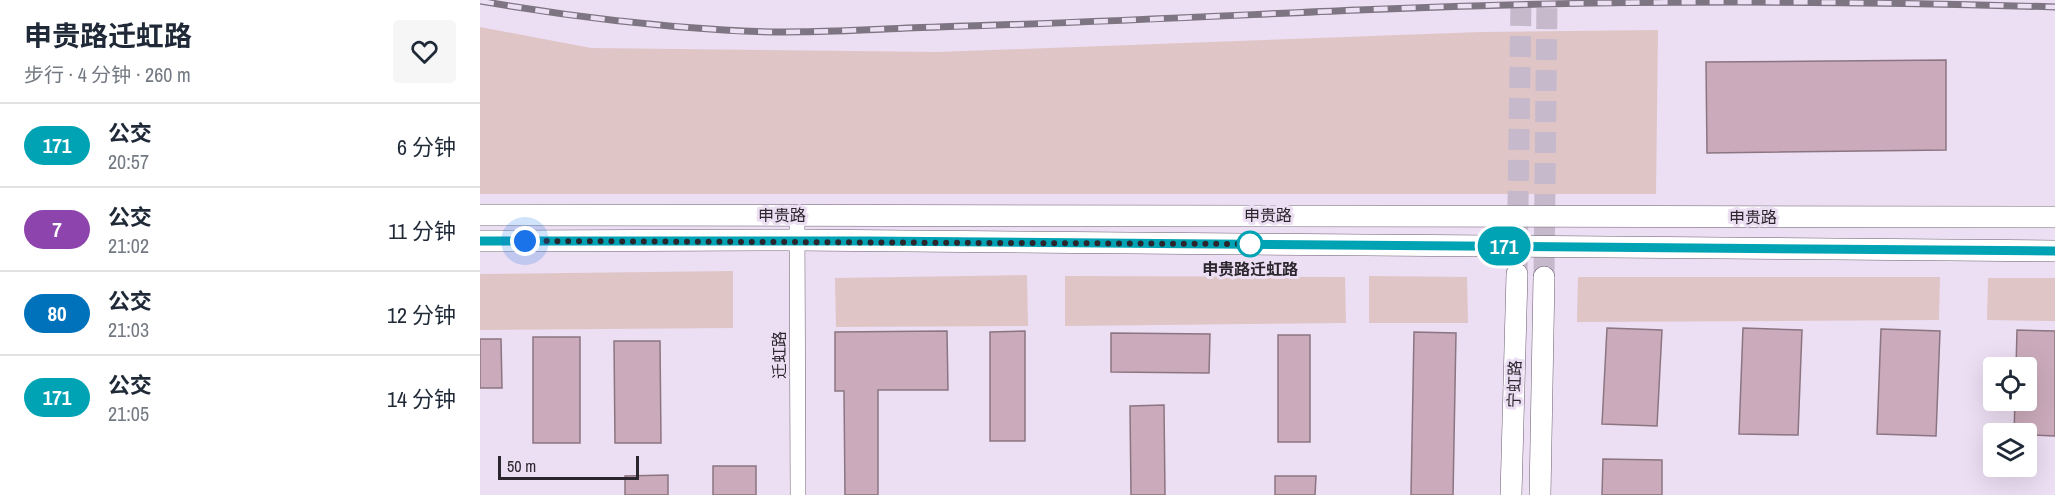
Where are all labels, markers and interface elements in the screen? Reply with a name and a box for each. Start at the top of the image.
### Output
text: 申贵路迁虹路 [24,17,192,55]
button: heart [393,20,456,83]
text: 步行 · 4 分钟 · 260 m [24,61,191,88]
text: 公交 [108,118,152,148]
text: 171 [43,131,71,160]
text: 6 分钟 [397,132,456,162]
text: 20:57 [108,148,149,175]
text: 公交 [108,202,152,232]
street label: 申贵路 [758,204,806,226]
street label: 申贵路 [1244,204,1292,226]
street label: 申贵路 [1729,206,1777,228]
text: 7 [52,215,62,244]
text: 11 分钟 [388,216,456,246]
your location [510,226,540,256]
line badge: 171 [1470,226,1538,266]
marker: 申贵路迁虹路 [1237,231,1263,257]
text: 21:02 [108,232,149,259]
text: 171 [1490,232,1518,261]
place label: 申贵路迁虹路 [1202,258,1298,280]
text: 公交 [108,286,152,316]
text: 80 [47,299,67,328]
text: 12 分钟 [387,300,456,330]
text: 21:03 [108,316,149,343]
street label: 迁虹路 [768,331,790,379]
map controls [1983,357,2037,477]
button: locate [1983,357,2037,411]
street label: 宁虹路 [1502,360,1526,408]
text: 公交 [108,370,152,400]
text: 171 [43,383,71,412]
text: 14 分钟 [387,384,456,414]
text: 21:05 [108,400,149,427]
button: layers [1983,423,2037,477]
scale bar [498,453,639,480]
text: 50 m [507,455,536,477]

